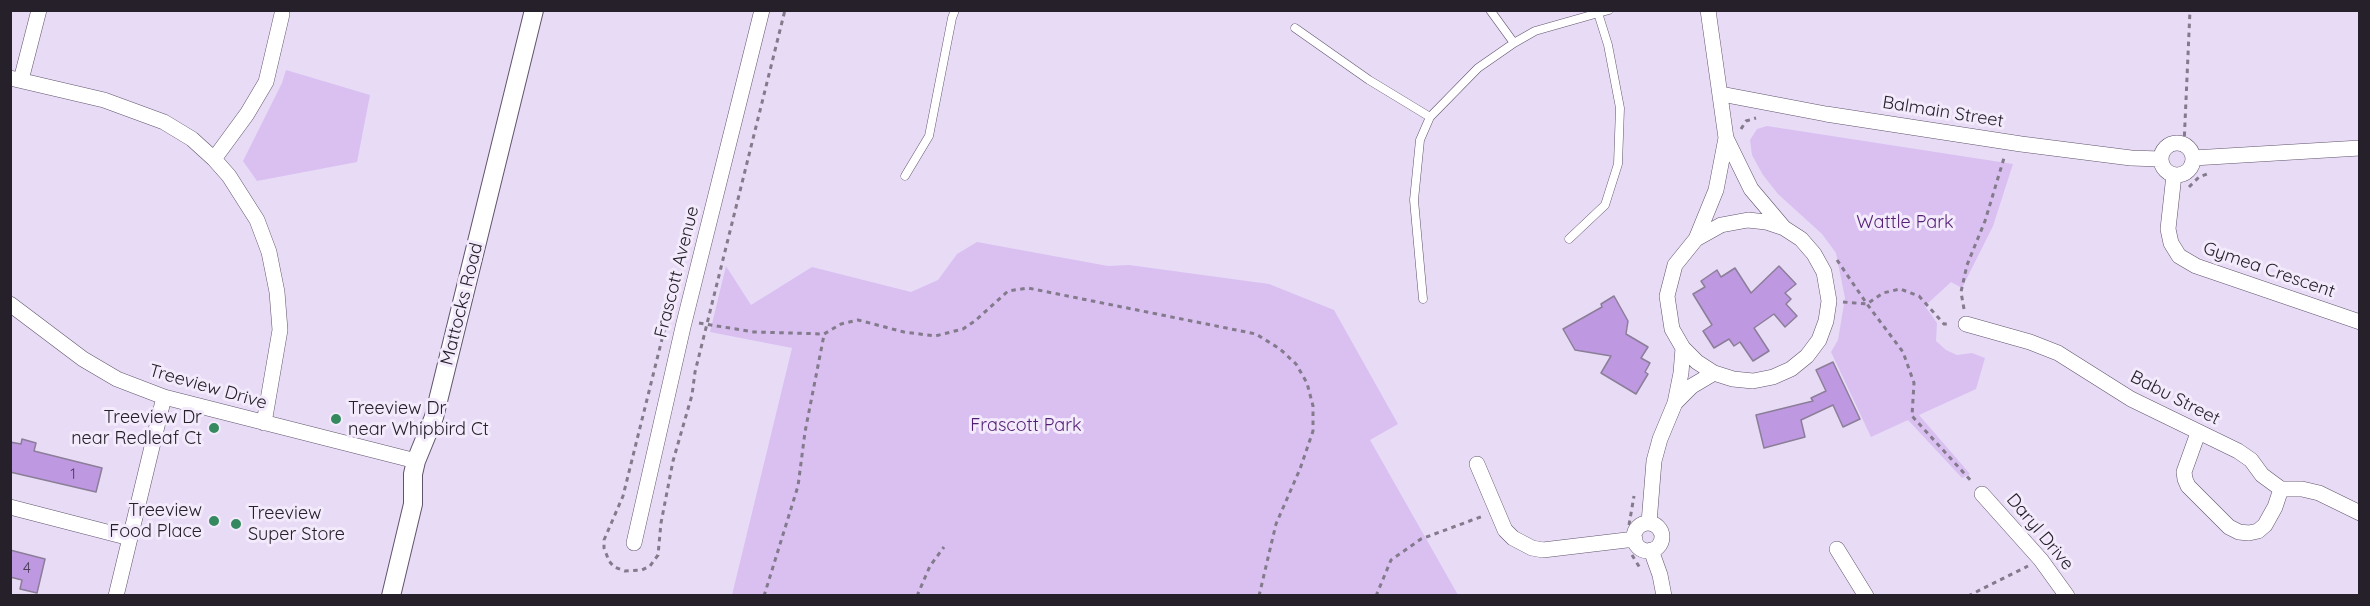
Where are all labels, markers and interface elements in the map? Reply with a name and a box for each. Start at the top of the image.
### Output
street label: Balmain Street [1881,92,2005,132]
street label: Frascott Avenue [650,204,704,340]
park label: Wattle Park [1856,212,1954,234]
street label: Gymea Crescent [2200,237,2338,303]
street label: Mattocks Road [436,240,488,368]
street label: Treeview Drive [146,360,270,414]
street label: Babu Street [2126,366,2224,430]
place label: Treeview Dr near Whipbird Ct [348,398,489,440]
place label: Treeview Dr near Redleaf Ct [71,407,202,450]
marker: Treeview Dr near Whipbird Ct [329,412,343,426]
park label: Frascott Park [970,415,1082,437]
marker: Treeview Dr near Redleaf Ct [207,421,221,435]
house number: 1 [70,465,76,483]
street label: Daryl Drive [2002,489,2078,575]
place label: Treeview Food Place [109,500,202,542]
place label: Treeview Super Store [248,503,345,546]
marker: Treeview Food Place [207,514,221,528]
marker: Treeview Super Store [229,517,243,531]
house number: 4 [23,559,31,577]

